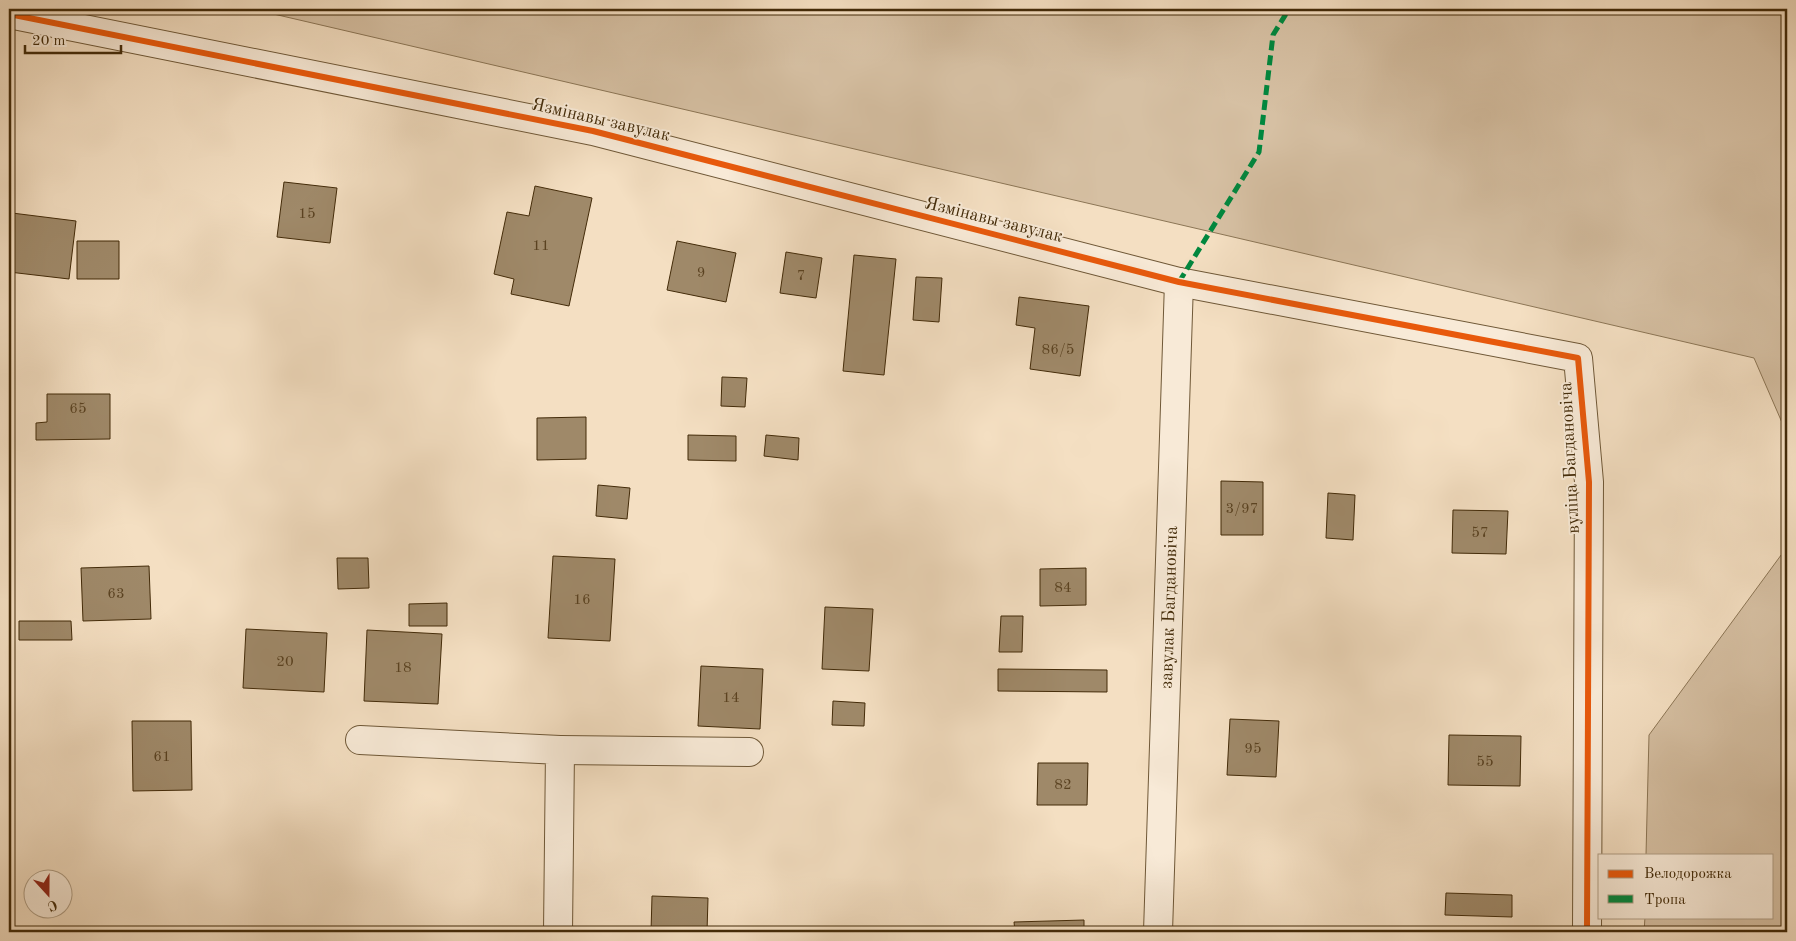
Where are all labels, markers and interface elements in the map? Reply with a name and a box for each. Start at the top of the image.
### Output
scale bar [25,22,121,54]
text: 20 m [32,34,66,49]
street label: Язмінавы завулак [530,95,672,145]
street label: Язмінавы завулак [923,194,1065,246]
house number: 15 [298,207,316,222]
house number: 11 [532,239,550,254]
house number: 9 [697,266,705,281]
house number: 7 [797,269,805,284]
house number: 86/5 [1042,343,1074,358]
street label: вуліца Багдановіча [1557,382,1583,534]
house number: 65 [69,402,87,417]
house number: 3/97 [1226,502,1258,517]
street label: завулак Багдановіча [1158,525,1181,689]
house number: 57 [1471,526,1489,541]
house number: 84 [1054,581,1072,596]
house number: 63 [107,587,125,602]
house number: 16 [573,593,591,608]
house number: 20 [276,655,294,670]
house number: 18 [394,661,412,676]
house number: 14 [722,691,740,706]
house number: 95 [1244,742,1262,757]
house number: 61 [153,750,171,765]
house number: 55 [1476,755,1494,770]
house number: 82 [1054,778,1072,793]
legend [1598,854,1774,918]
text: Велодорожка [1644,867,1732,882]
north arrow [22,868,72,918]
text: Тропа [1644,893,1686,908]
text: С [45,897,59,913]

